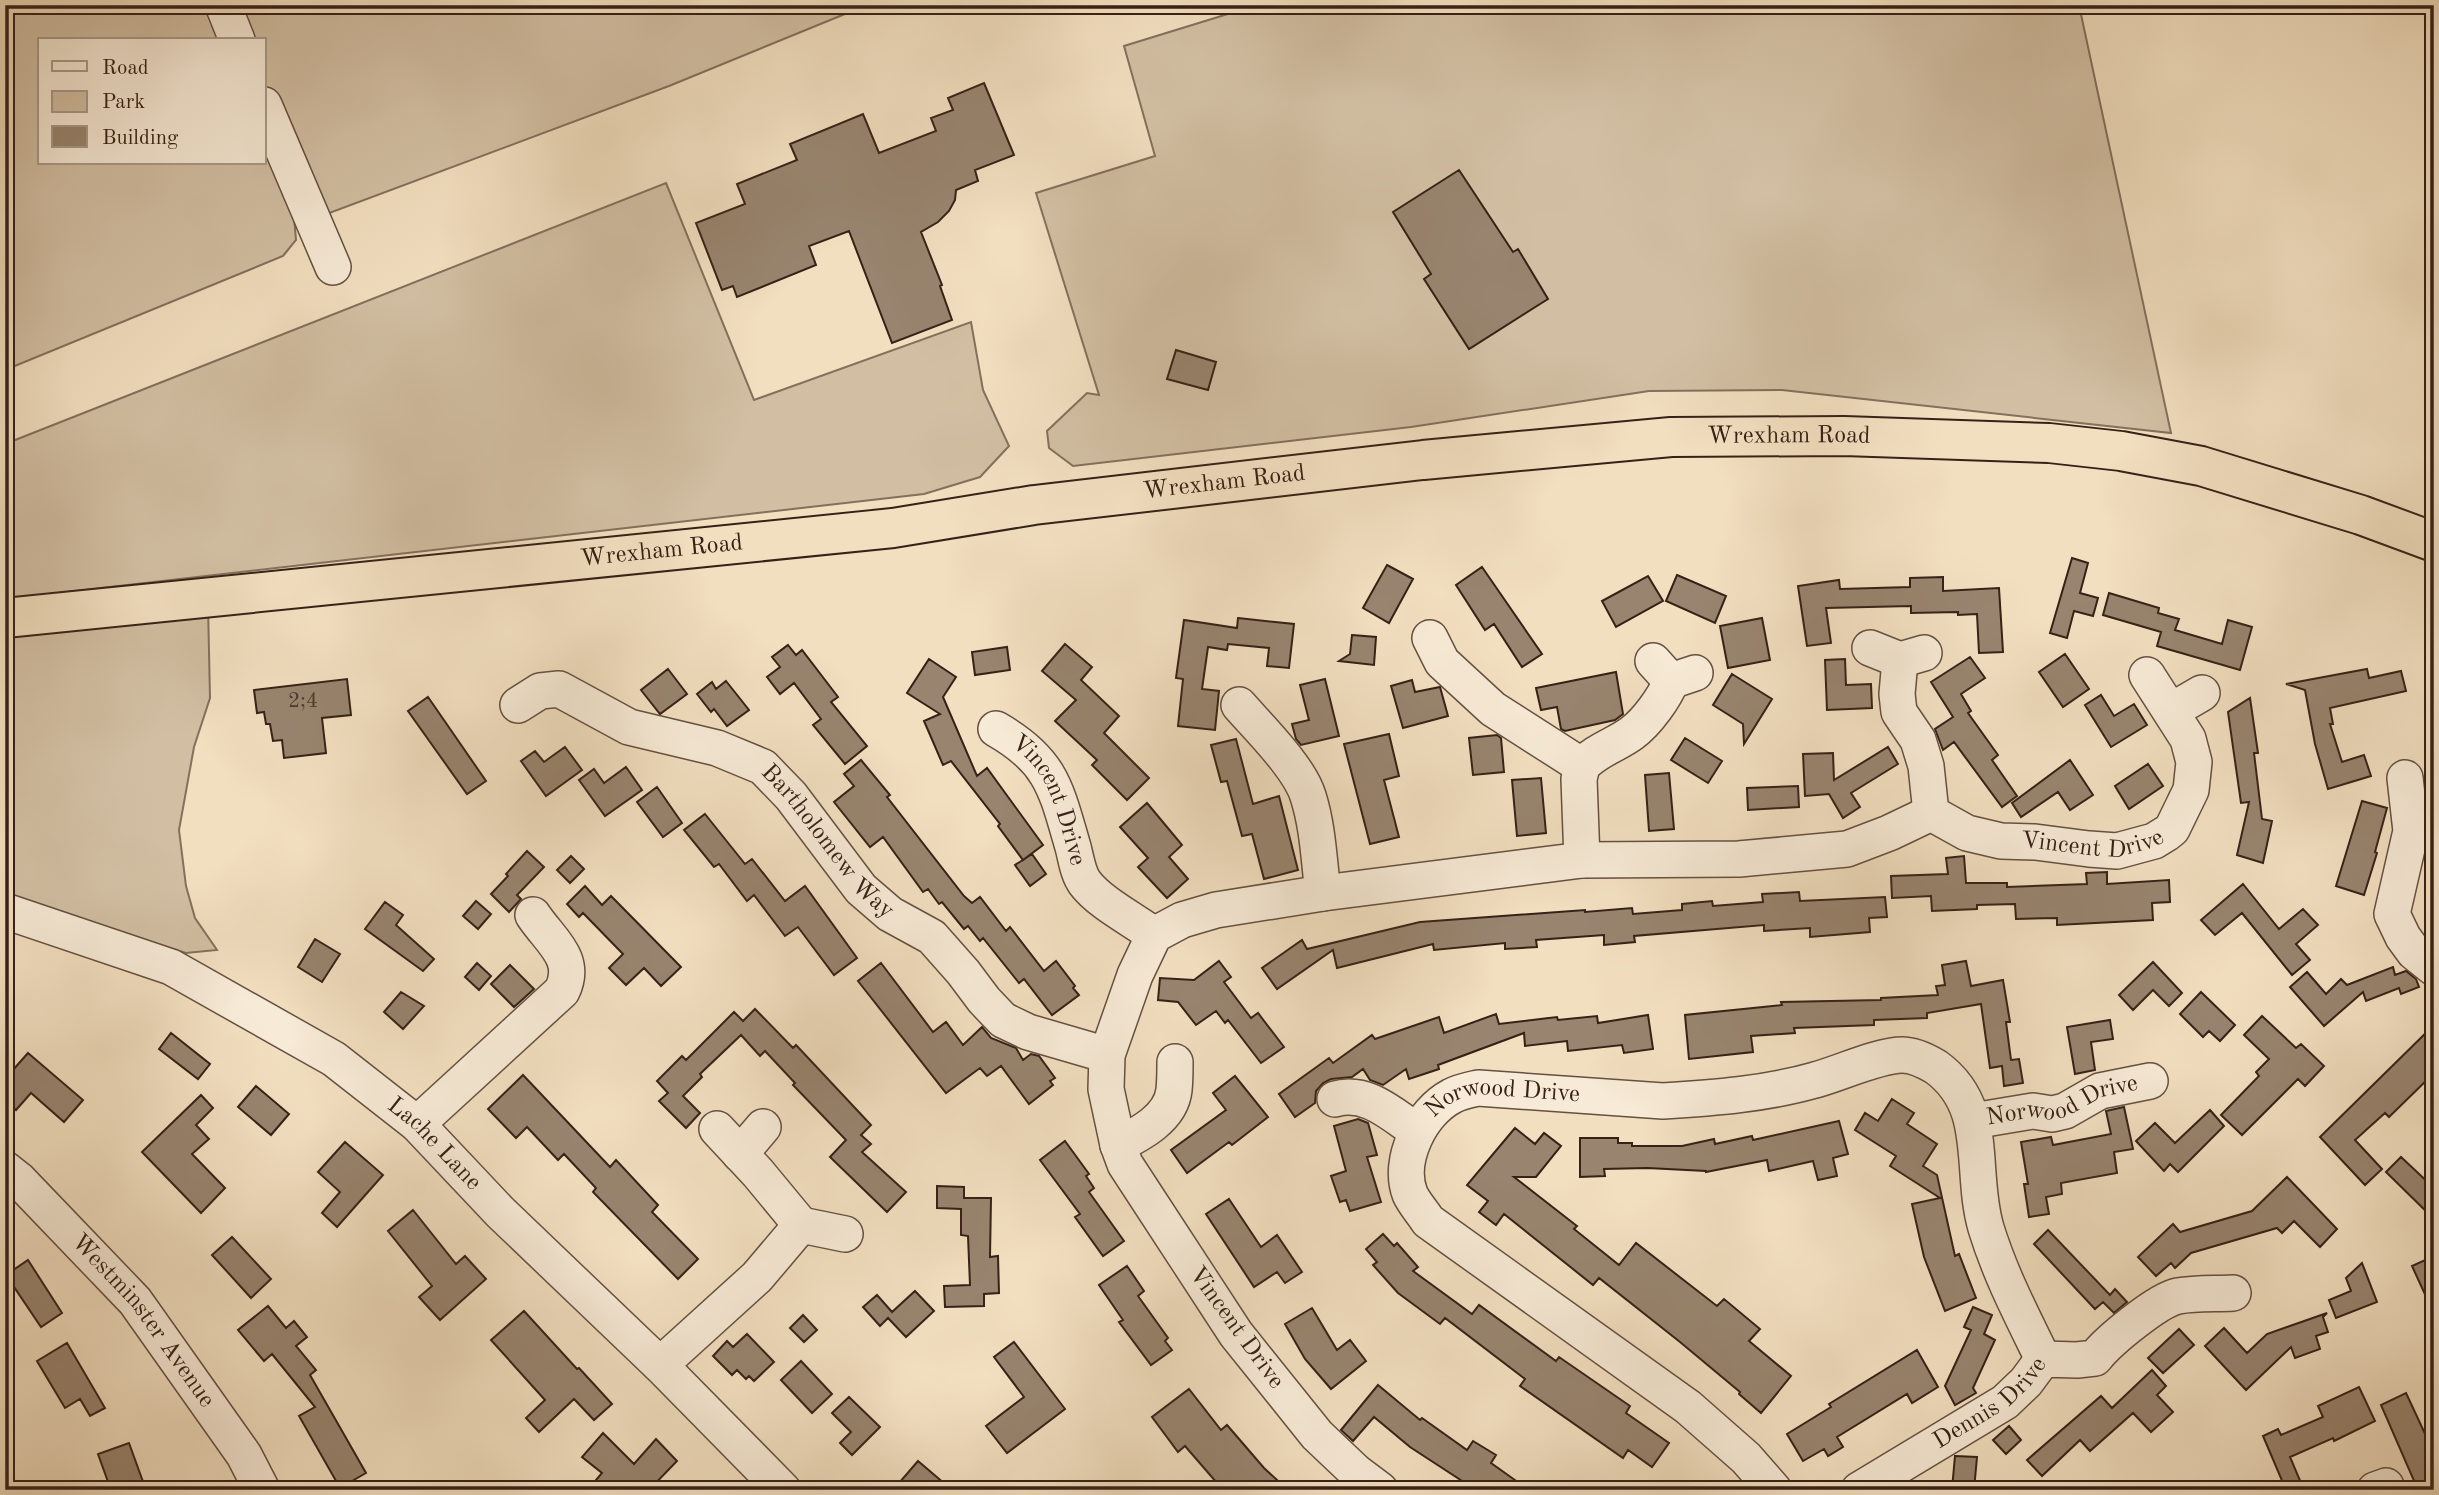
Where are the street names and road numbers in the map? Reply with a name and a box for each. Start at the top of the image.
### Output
street label: Wrexham Road [1707,424,1871,449]
street label: Wrexham Road [1142,462,1307,504]
street label: Wrexham Road [579,531,744,572]
street label: Vincent Drive [1006,731,1089,868]
street label: Bartholomew Way [756,760,899,924]
street label: Vincent Drive [2021,826,2169,864]
street label: Norwood Drive [1985,1072,2140,1131]
street label: Norwood Drive [1421,1076,1581,1123]
street label: Lache Lane [383,1093,485,1195]
street label: Westminster Avenue [66,1230,219,1412]
street label: Vincent Drive [1184,1263,1288,1393]
street label: Dennis Drive [1929,1353,2052,1454]

